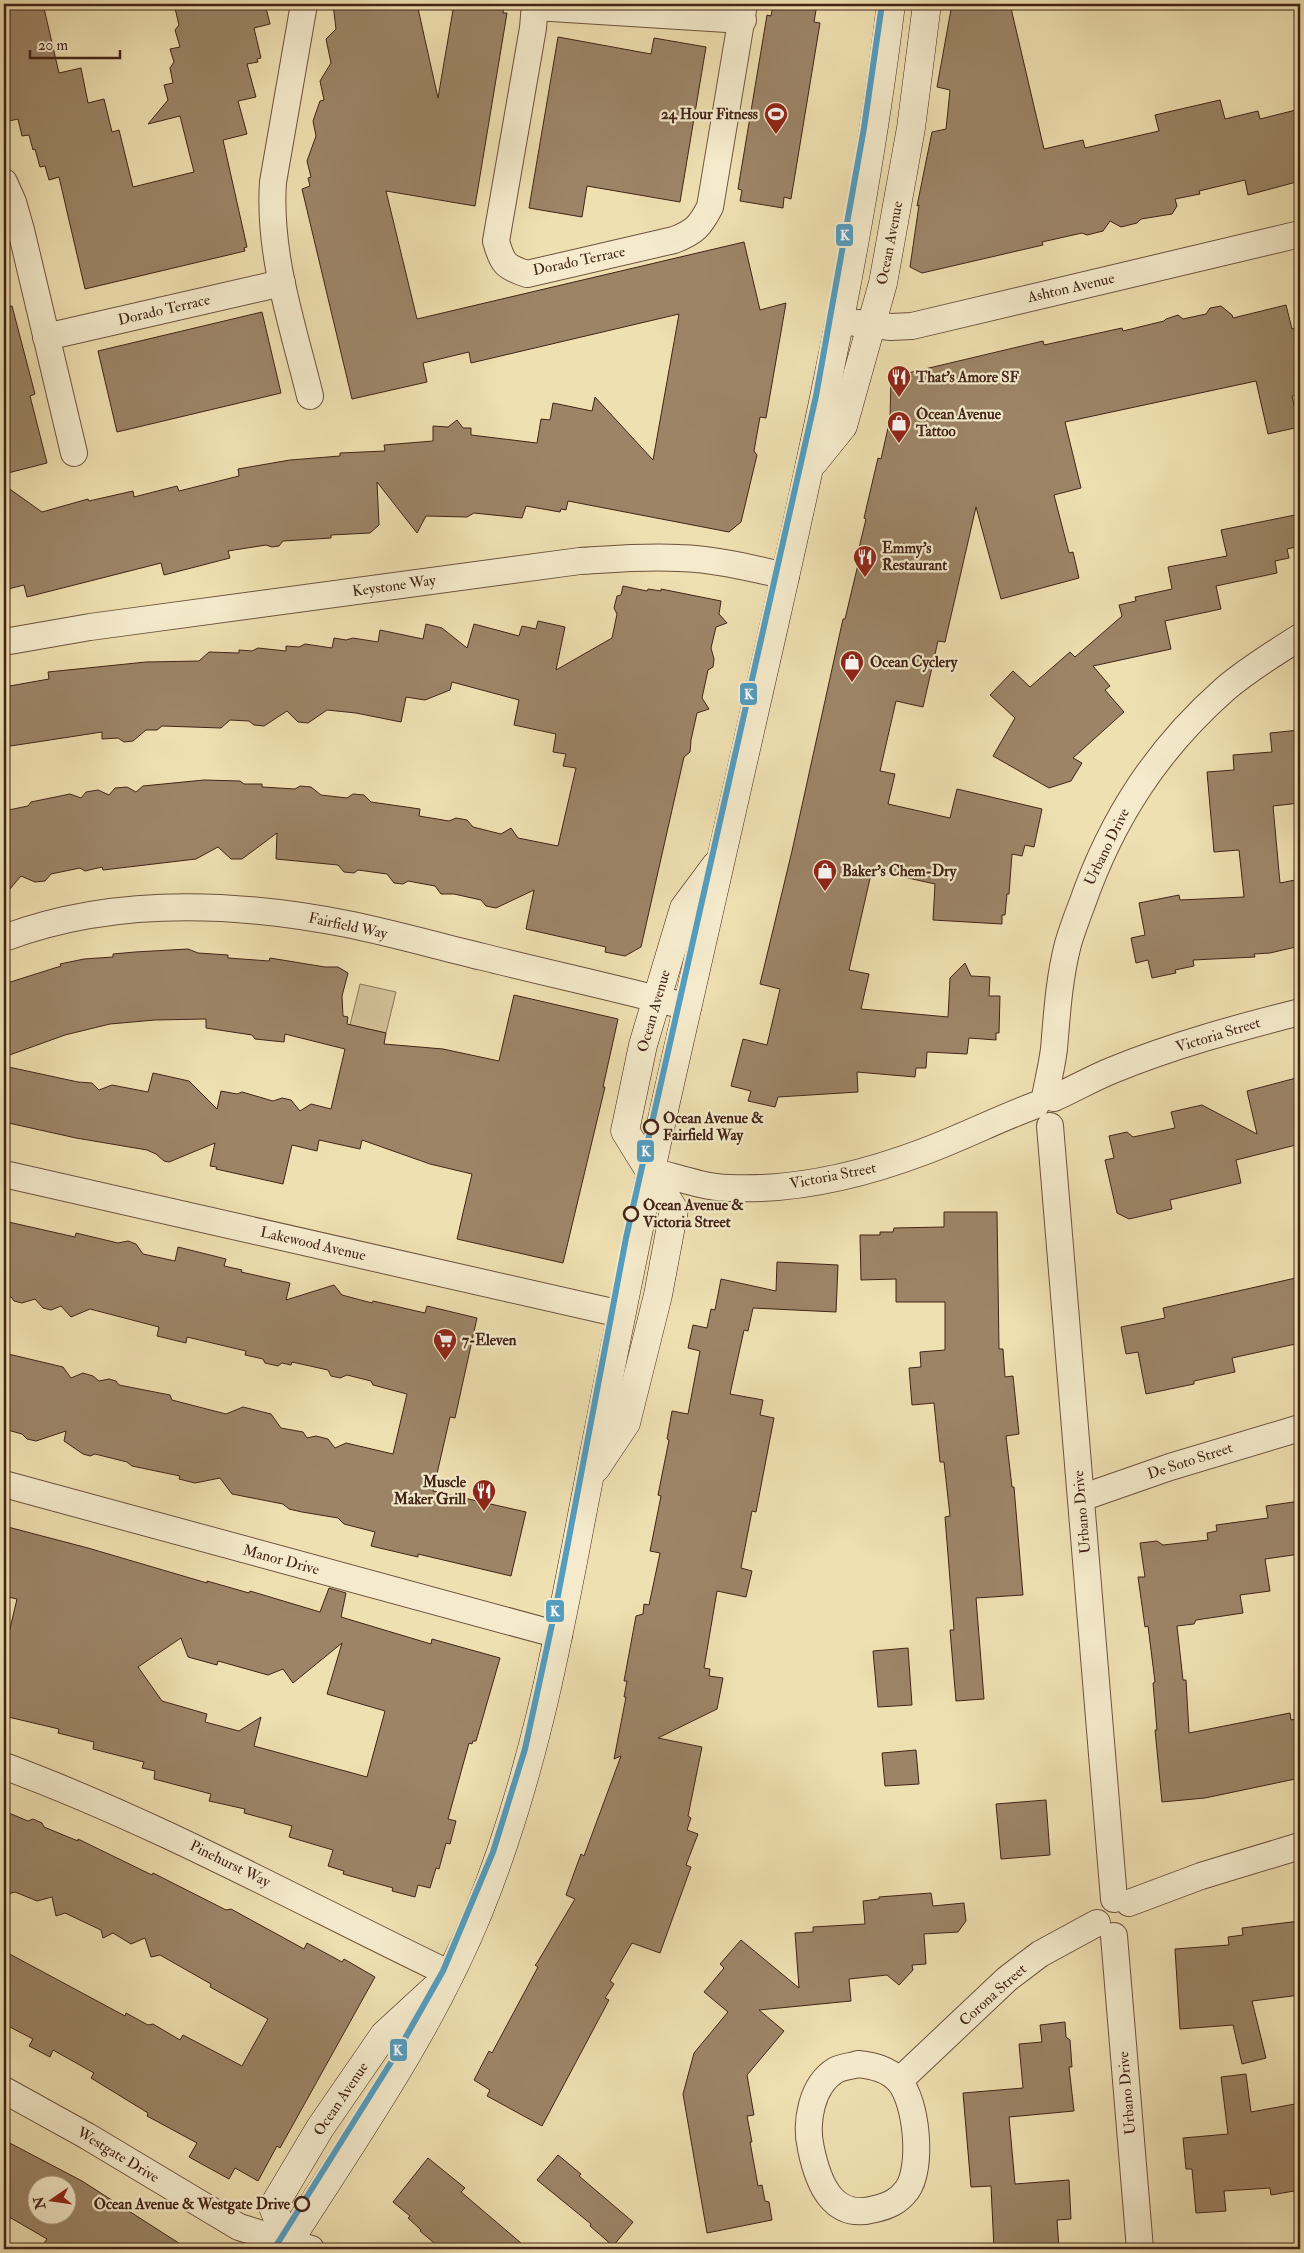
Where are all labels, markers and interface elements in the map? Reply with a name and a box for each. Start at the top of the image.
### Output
scale bar [30,28,120,60]
text: 20 m [38,36,68,55]
sports icon: 24 Hour Fitness [763,101,789,135]
place label: 24 Hour Fitness [661,105,758,124]
street label: Ocean Avenue [873,199,907,287]
line badge: K [835,223,854,247]
text: K [840,227,851,244]
street label: Dorado Terrace [531,242,627,280]
street label: Ashton Avenue [1025,269,1116,307]
street label: Dorado Terrace [116,290,212,330]
restaurant icon: That's Amore SF [886,364,912,398]
place label: That's Amore SF [915,368,1020,387]
place label: Ocean Avenue Tattoo [915,405,1002,441]
shop icon: Ocean Avenue Tattoo [886,410,912,444]
place label: Emmy's Restaurant [882,539,947,575]
restaurant icon: Emmy's Restaurant [852,544,878,578]
street label: Keystone Way [351,571,437,601]
shop icon: Ocean Cyclery [839,649,865,683]
place label: Ocean Cyclery [870,653,959,673]
line badge: K [739,682,758,706]
text: K [744,686,755,703]
street label: Urbano Drive [1080,805,1134,889]
shop icon: Baker's Chem-Dry [812,858,838,892]
place label: Baker's Chem-Dry [842,862,958,882]
street label: Fairfield Way [307,908,390,944]
street label: Ocean Avenue [633,968,675,1054]
street label: Victoria Street [1173,1013,1263,1057]
place label: Ocean Avenue & Fairfield Way [663,1109,764,1146]
marker: Ocean Avenue & Fairfield Way [643,1119,659,1135]
line badge: K [636,1139,655,1163]
text: K [641,1143,652,1160]
street label: Victoria Street [788,1158,878,1194]
place label: Ocean Avenue & Victoria Street [642,1196,744,1232]
marker: Ocean Avenue & Victoria Street [623,1206,639,1222]
street label: Lakewood Avenue [258,1223,368,1265]
supermarket icon: 7-Eleven [432,1327,458,1361]
place label: 7-Eleven [462,1331,517,1350]
street label: De Soto Street [1145,1438,1235,1484]
street label: Urbano Drive [1069,1469,1095,1555]
place label: Muscle Maker Grill [393,1473,467,1509]
restaurant icon: Muscle Maker Grill [471,1478,497,1512]
street label: Manor Drive [241,1541,321,1579]
line badge: K [545,1599,565,1623]
text: K [550,1603,561,1620]
street label: Pinehurst Way [186,1836,274,1892]
street label: Corona Street [955,1960,1031,2030]
line badge: K [389,2038,408,2062]
text: K [393,2042,404,2059]
street label: Urbano Drive [1114,2050,1140,2136]
street label: Ocean Avenue [309,2058,373,2140]
street label: Westgate Drive [73,2123,162,2187]
north arrow [28,2176,78,2226]
text: N [30,2194,50,2212]
place label: Ocean Avenue & Westgate Drive [94,2195,291,2215]
marker: Ocean Avenue & Westgate Drive [294,2196,310,2212]

